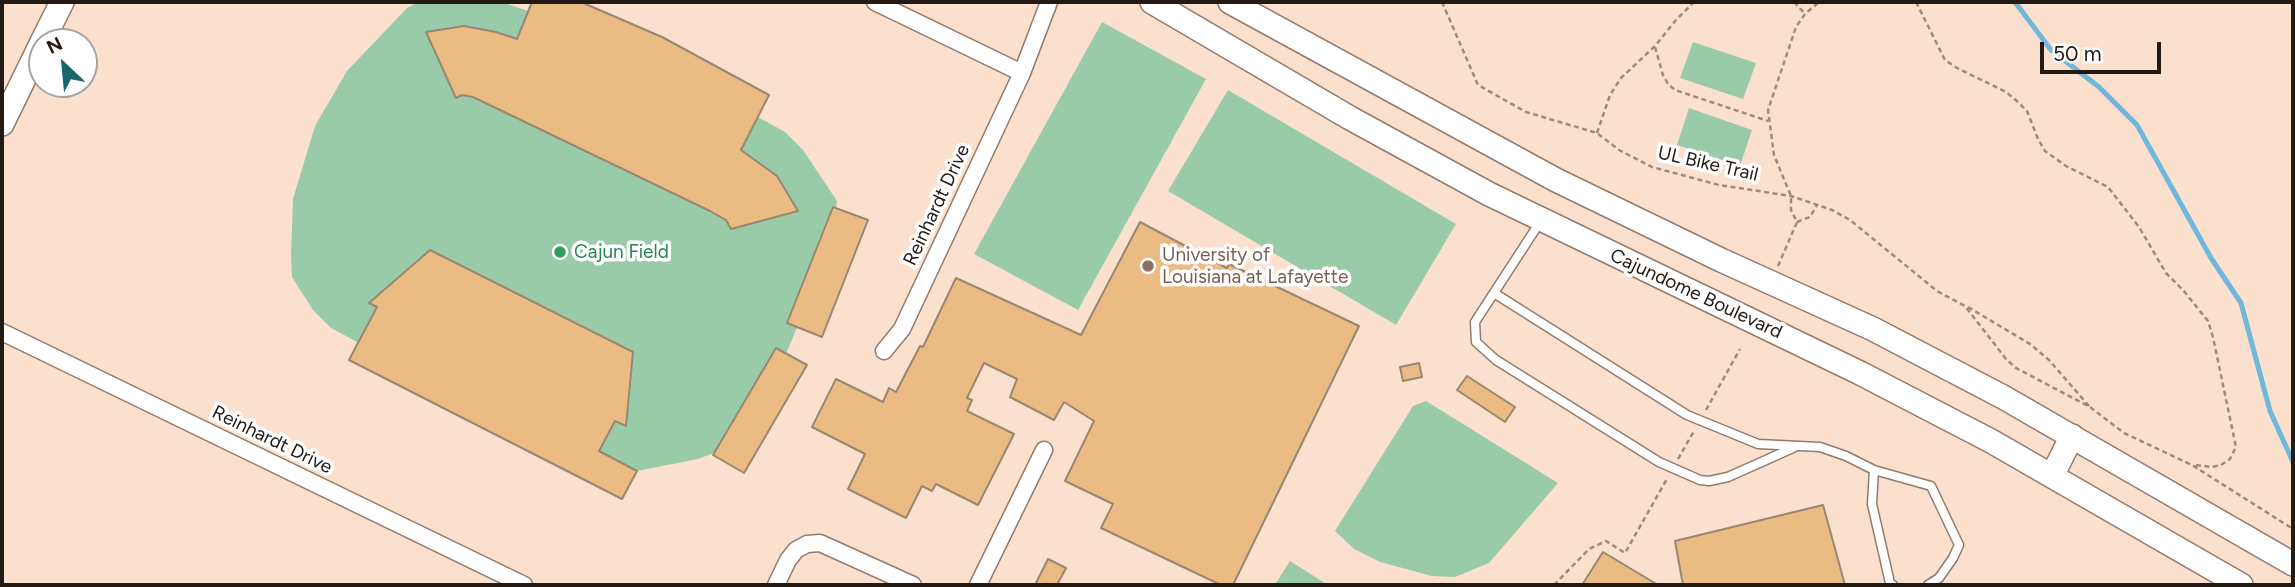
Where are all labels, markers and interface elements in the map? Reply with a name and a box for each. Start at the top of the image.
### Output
north arrow [28,28,98,98]
scale bar [2043,28,2164,72]
text: N [43,32,66,59]
text: 50 m [2053,41,2102,66]
street label: Reinhardt Drive [899,141,975,269]
street label: UL Bike Trail [1656,141,1760,187]
place label: Cajun Field [574,241,669,263]
marker: Cajun Field [552,244,568,260]
place label: University of Louisiana at Lafayette [1162,244,1348,288]
street label: Cajundome Boulevard [1606,244,1786,344]
marker: University of Louisiana at Lafayette [1140,258,1156,274]
street label: Reinhardt Drive [208,401,336,479]

